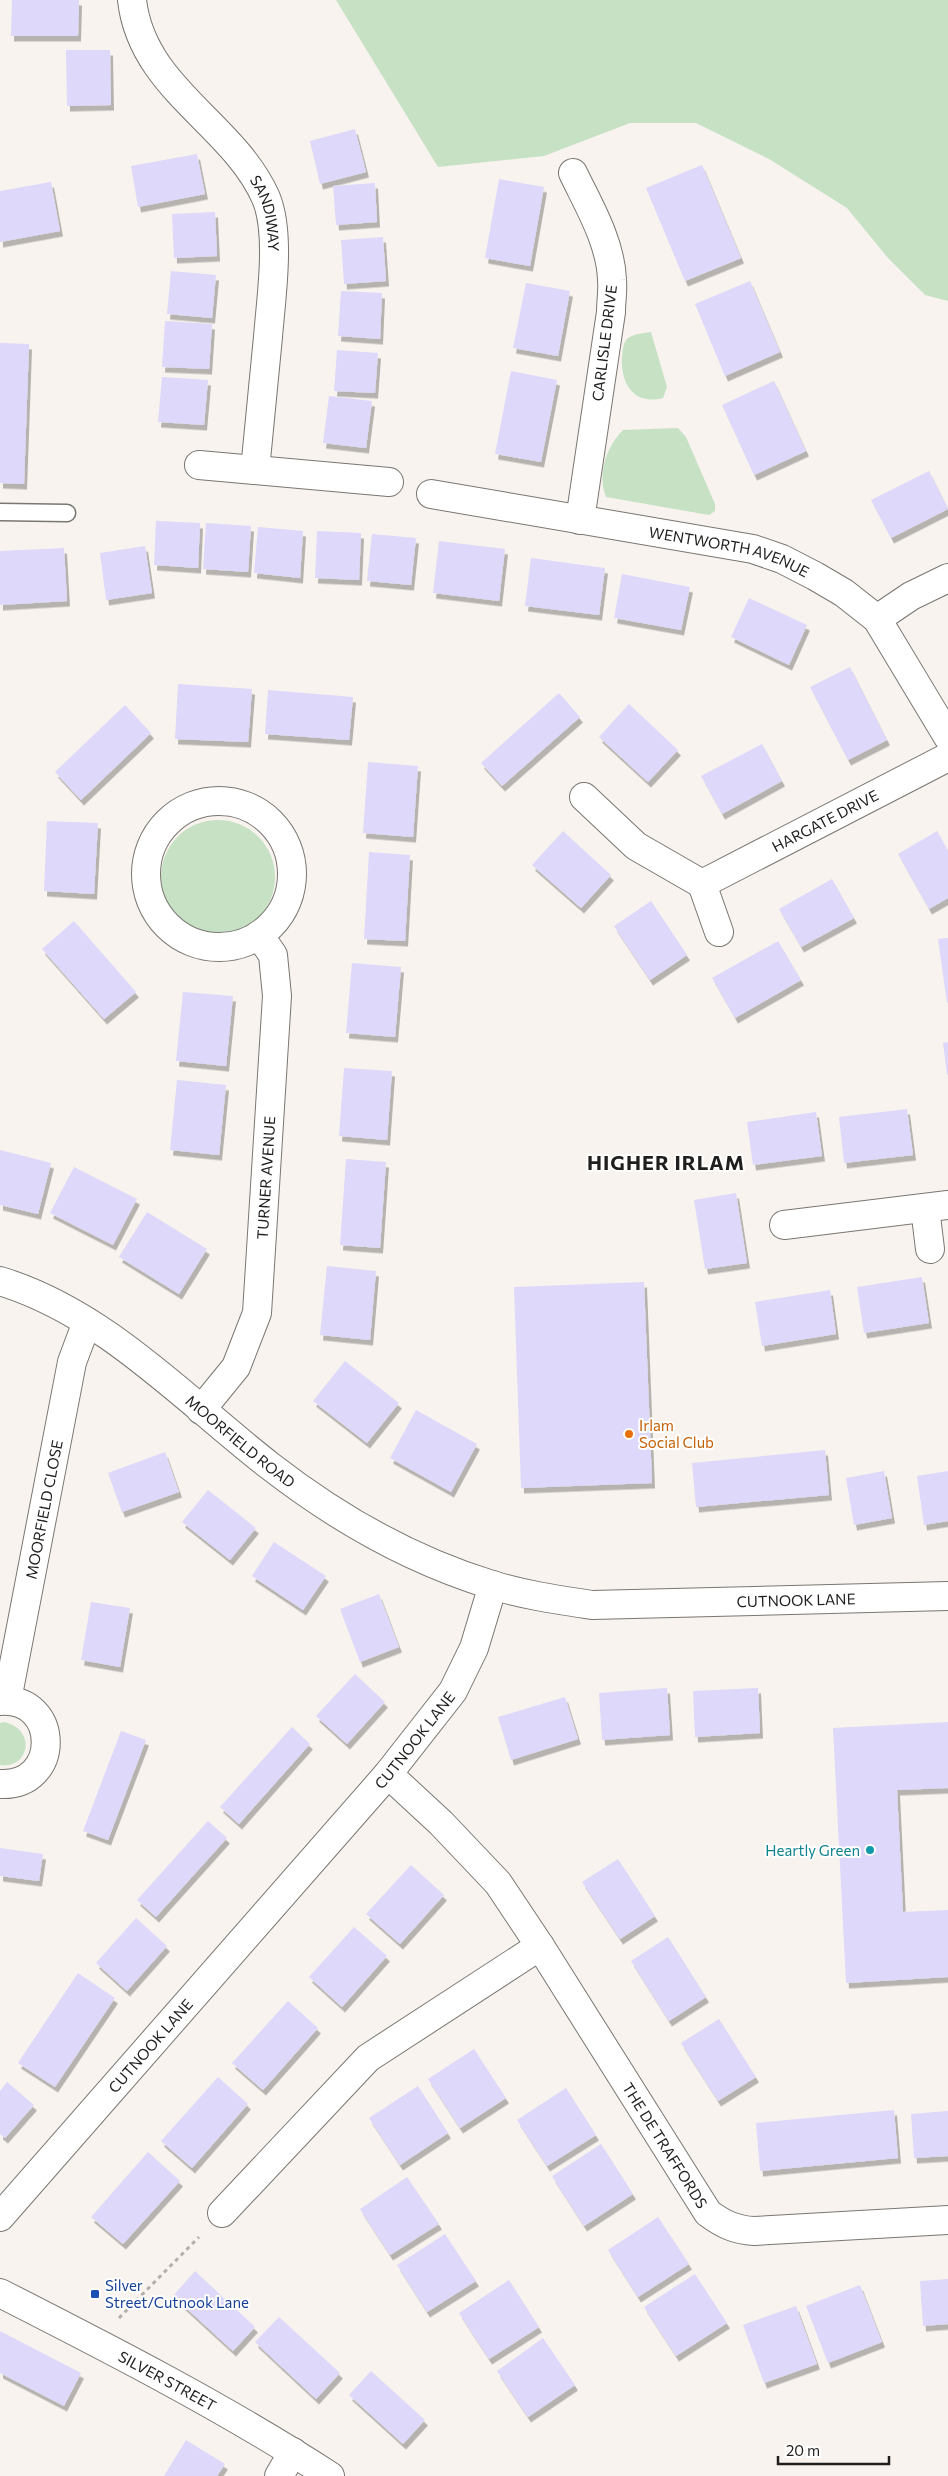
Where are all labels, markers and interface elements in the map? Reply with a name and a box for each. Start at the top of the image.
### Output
street label: SANDIWAY [247,172,283,252]
street label: CARLISLE DRIVE [588,284,620,402]
street label: WENTWORTH AVENUE [648,522,812,581]
street label: HARGATE DRIVE [769,786,881,855]
street label: TURNER AVENUE [253,1115,278,1240]
district label: HIGHER IRLAM [587,1150,745,1174]
street label: MOORFIELD ROAD [182,1391,299,1491]
place label: Irlam Social Club [639,1416,714,1451]
marker: Irlam Social Club [623,1428,635,1440]
street label: MOORFIELD CLOSE [21,1438,66,1581]
street label: CUTNOOK LANE [736,1589,856,1610]
street label: CUTNOOK LANE [370,1688,458,1792]
place label: Heartly Green [765,1841,860,1859]
marker: Heartly Green [864,1844,876,1856]
street label: CUTNOOK LANE [104,1995,196,2096]
street label: THE DE TRAFFORDS [619,2079,712,2211]
place label: Silver Street/Cutnook Lane [105,2276,249,2311]
marker: Silver Street/Cutnook Lane [89,2288,101,2300]
street label: SILVER STREET [116,2347,220,2415]
scale bar [778,2434,889,2466]
text: 20 m [786,2441,820,2459]

